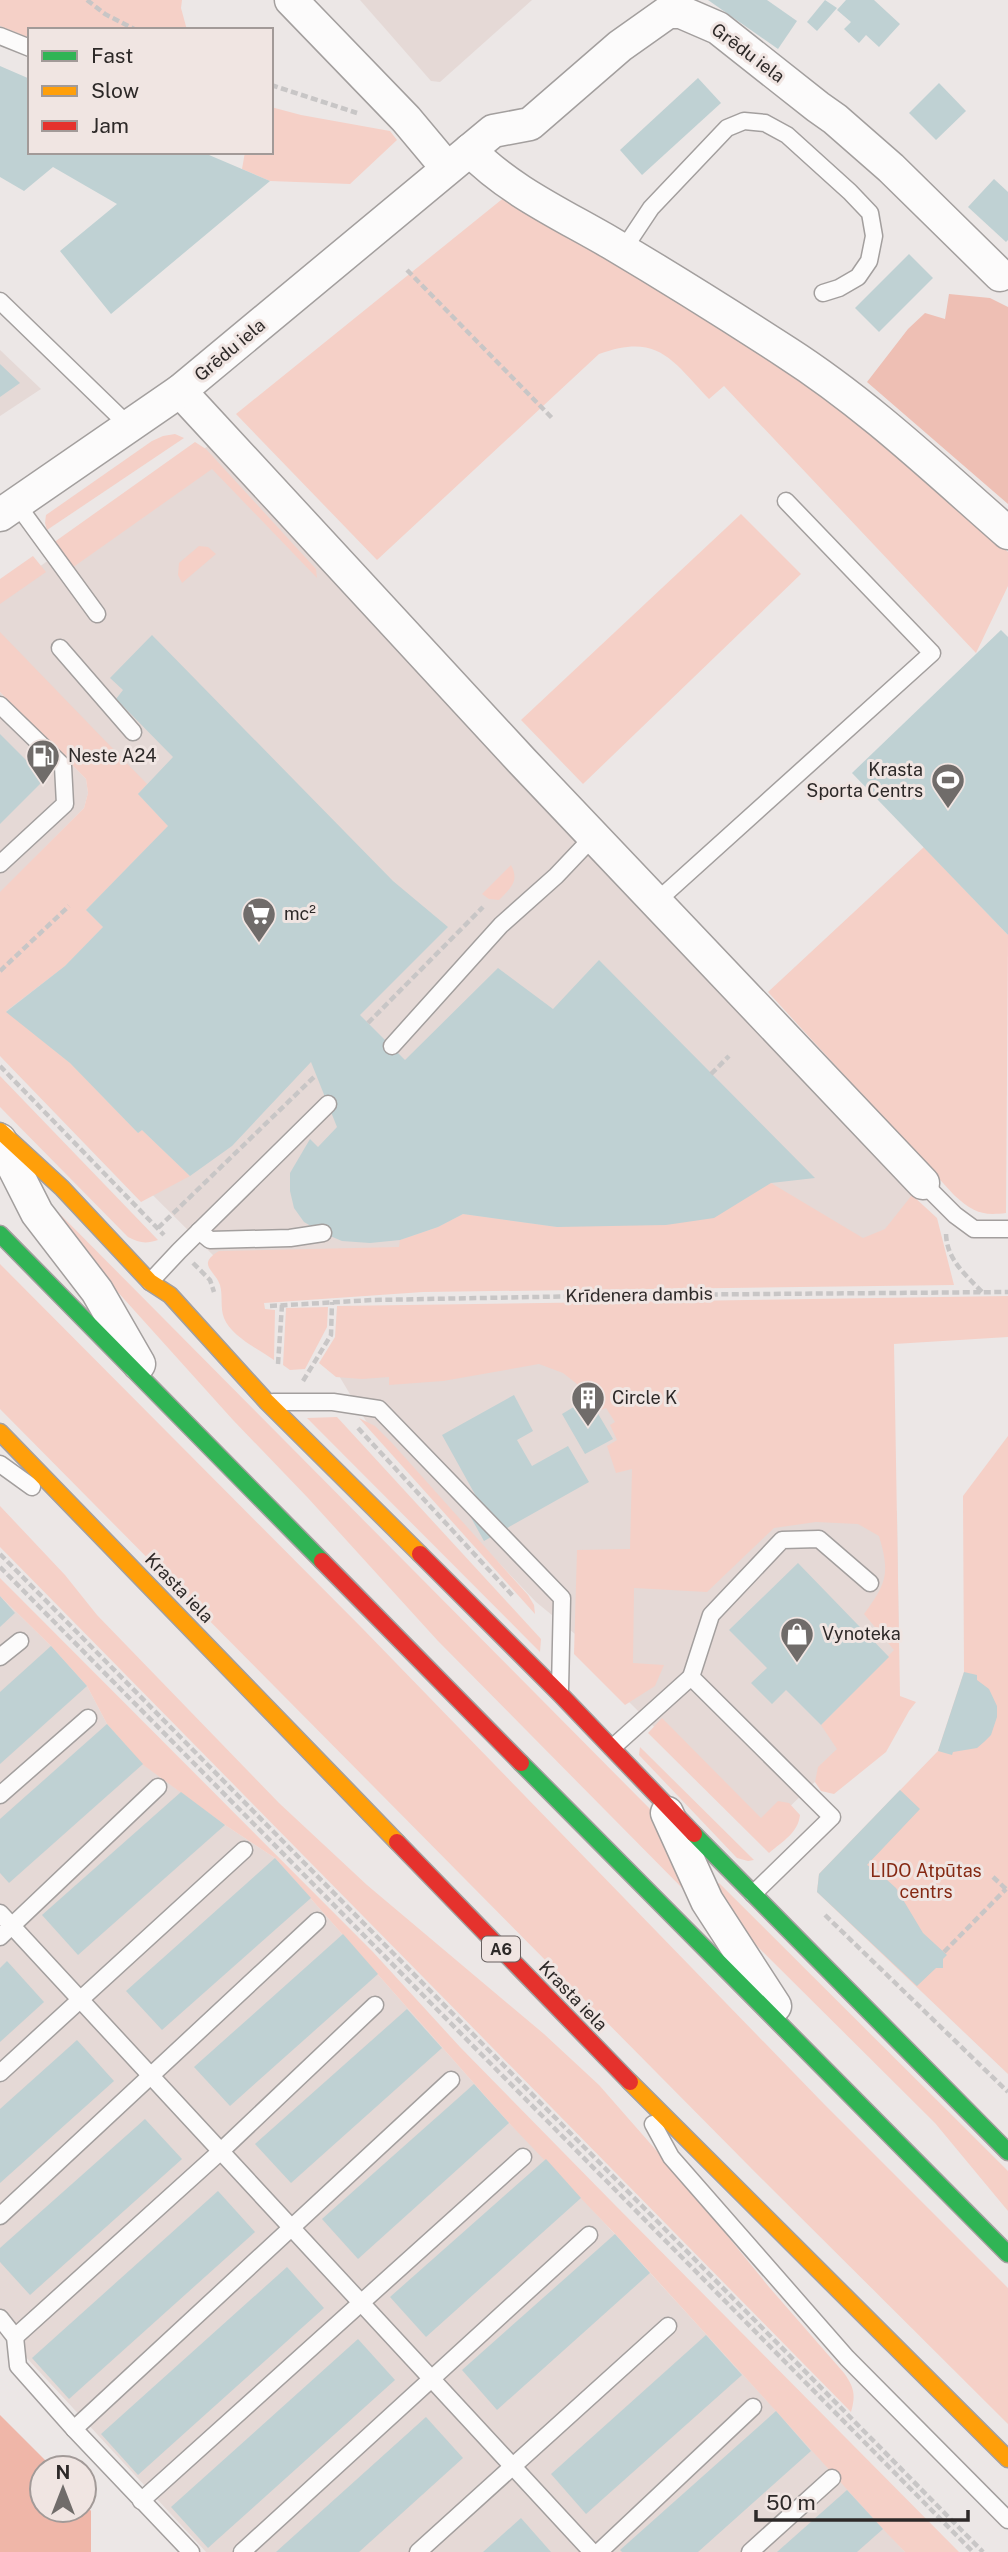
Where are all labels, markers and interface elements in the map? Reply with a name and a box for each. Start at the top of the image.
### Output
street label: Grēdu iela [708,18,789,87]
legend [28,28,273,154]
text: Fast [91,43,133,68]
text: Slow [91,78,139,103]
text: Jam [91,113,129,138]
street label: Grēdu iela [190,314,269,385]
fuel station icon: Neste A24 [24,737,62,786]
place label: Neste A24 [68,745,157,766]
place label: Krasta Sporta Centrs [806,759,923,801]
sports icon: Krasta Sporta Centrs [929,761,967,810]
supermarket icon: mc² [240,895,278,944]
place label: mc² [284,903,316,924]
street label: Krīdenera dambis [565,1283,713,1306]
building icon: Circle K [569,1379,607,1428]
place label: Circle K [612,1387,677,1408]
street label: Krasta iela [141,1548,218,1627]
shop icon: Vynoteka [778,1615,816,1664]
place label: Vynoteka [822,1623,901,1644]
park label: LIDO Atpūtas centrs [870,1860,982,1902]
road number: A6 [482,1937,520,1962]
street label: Krasta iela [535,1956,612,2035]
north arrow [28,2454,98,2524]
text: N [56,2461,70,2483]
scale bar [756,2478,968,2522]
text: 50 m [766,2490,816,2515]

